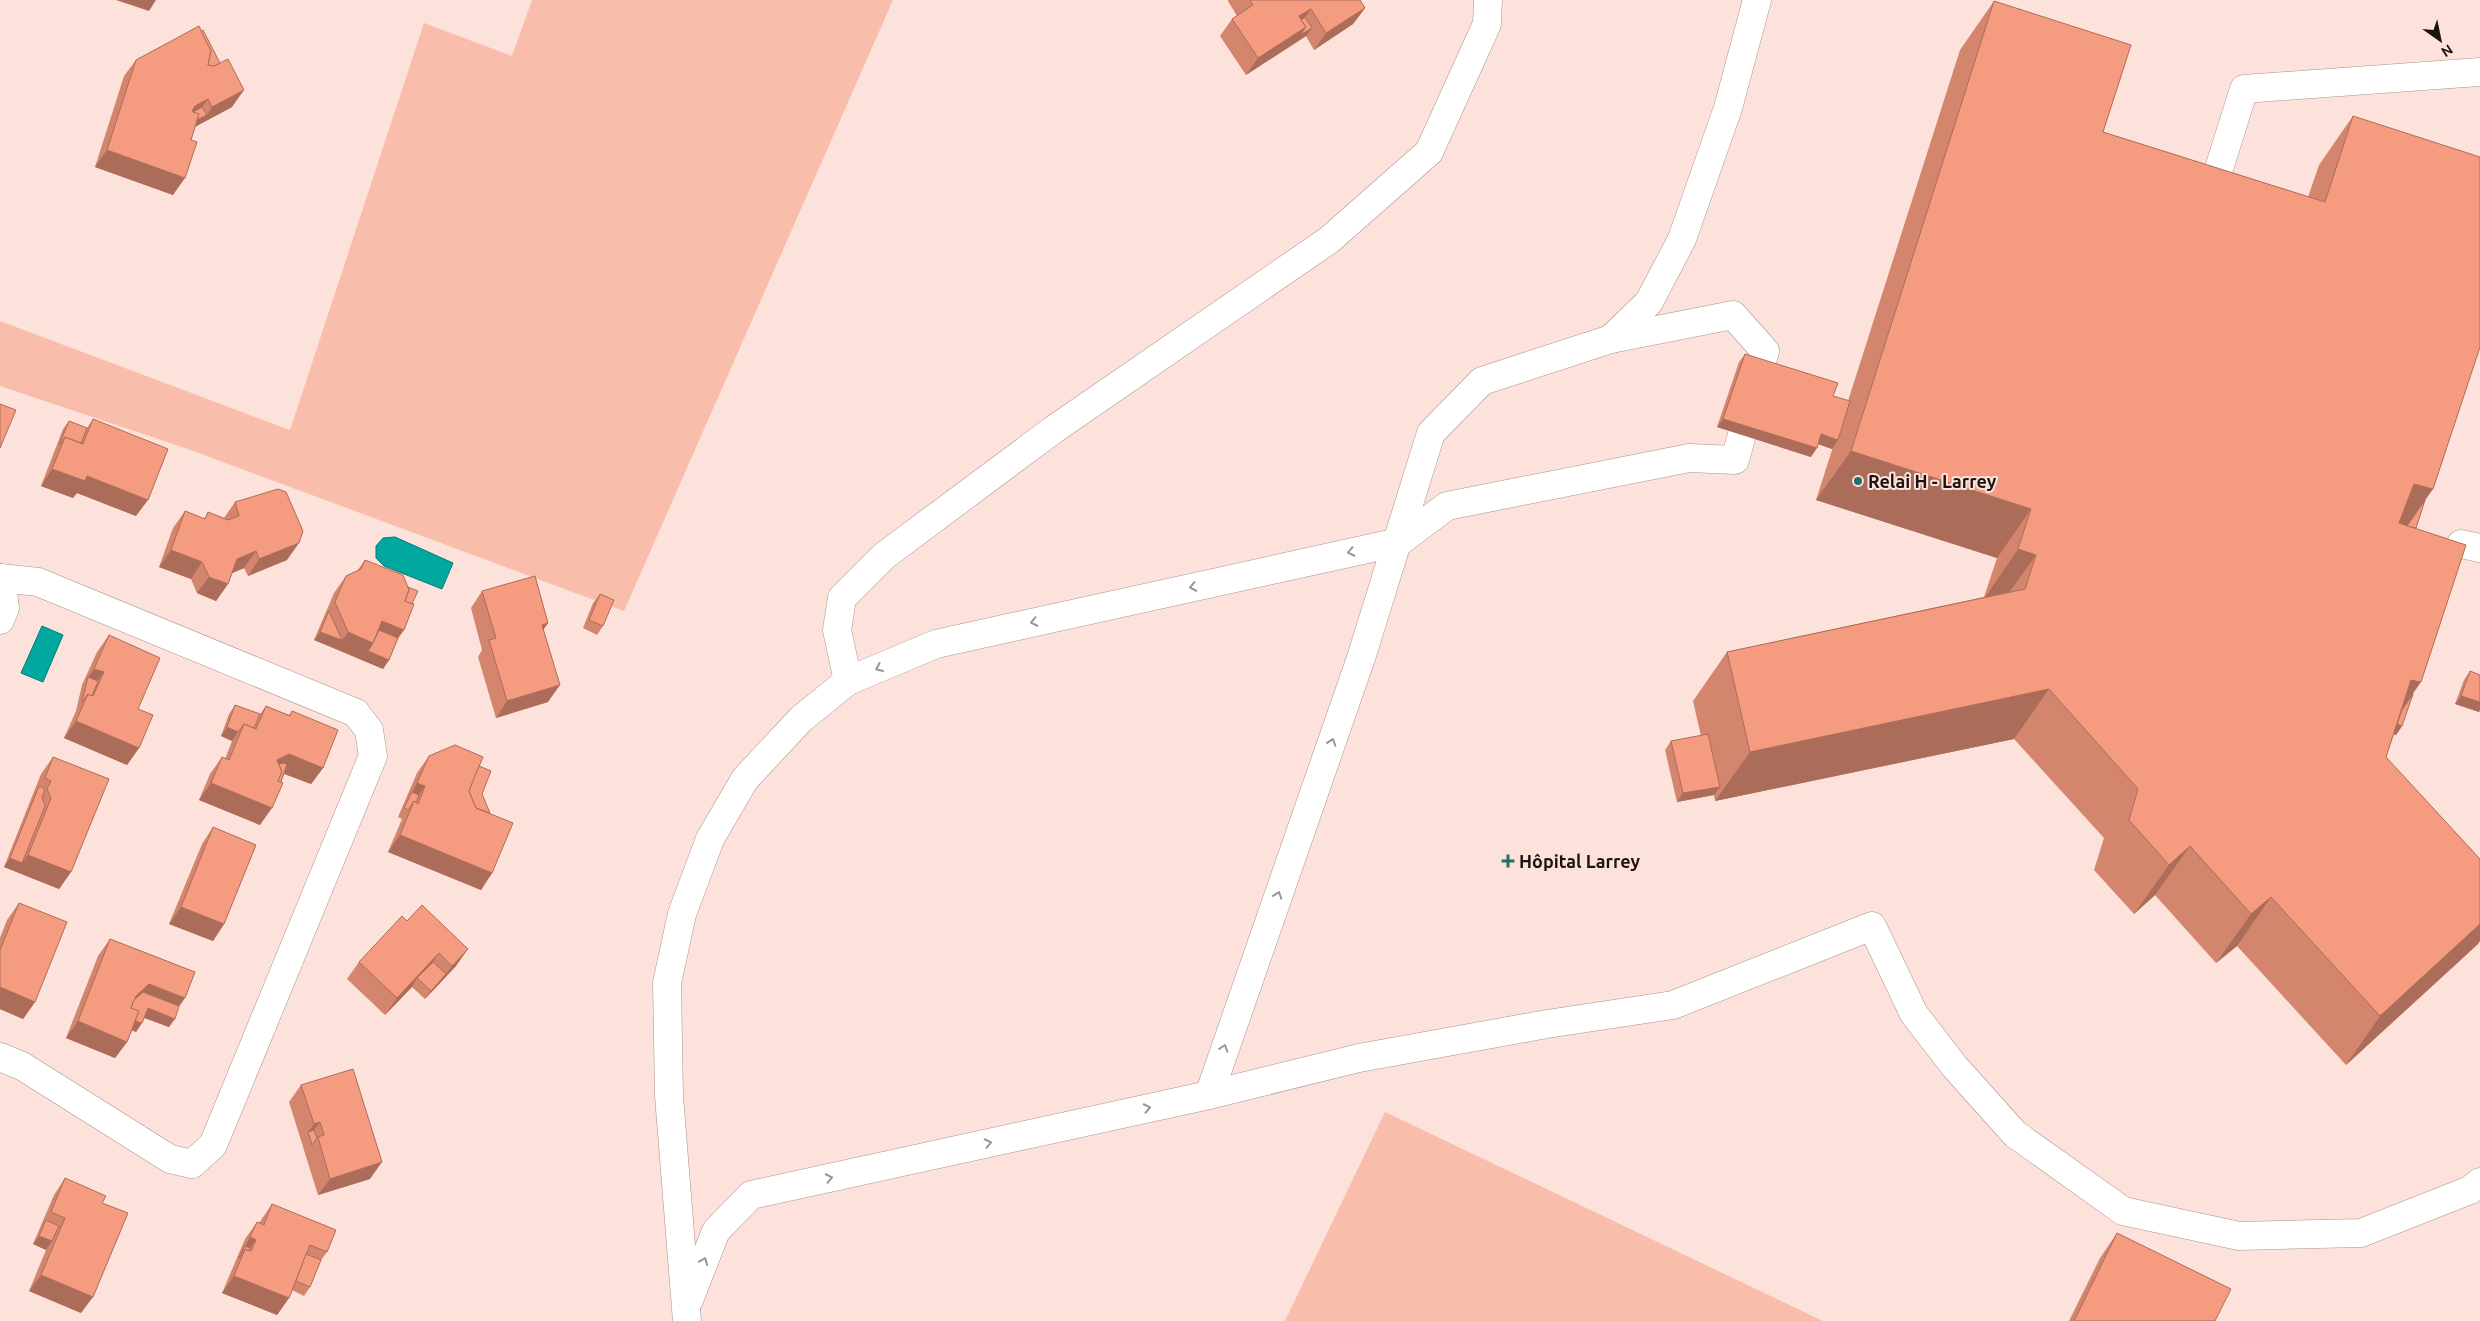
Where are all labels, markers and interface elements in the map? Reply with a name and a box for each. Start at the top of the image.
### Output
north arrow [2415,15,2465,65]
text: N [2438,41,2456,60]
place label: Relai H - Larrey [1868,471,1997,491]
marker: Relai H - Larrey [1852,475,1864,487]
one-way arrow [1347,546,1356,557]
one-way arrow [1188,581,1197,592]
one-way arrow [1030,617,1038,627]
one-way arrow [875,662,884,673]
one-way arrow [1326,738,1336,747]
place label: Hôpital Larrey [1519,851,1641,871]
marker: Hôpital Larrey [1501,854,1515,868]
one-way arrow [1272,891,1282,900]
one-way arrow [1219,1045,1229,1053]
one-way arrow [1142,1104,1151,1114]
one-way arrow [983,1138,992,1149]
one-way arrow [825,1173,833,1184]
one-way arrow [698,1257,709,1266]

